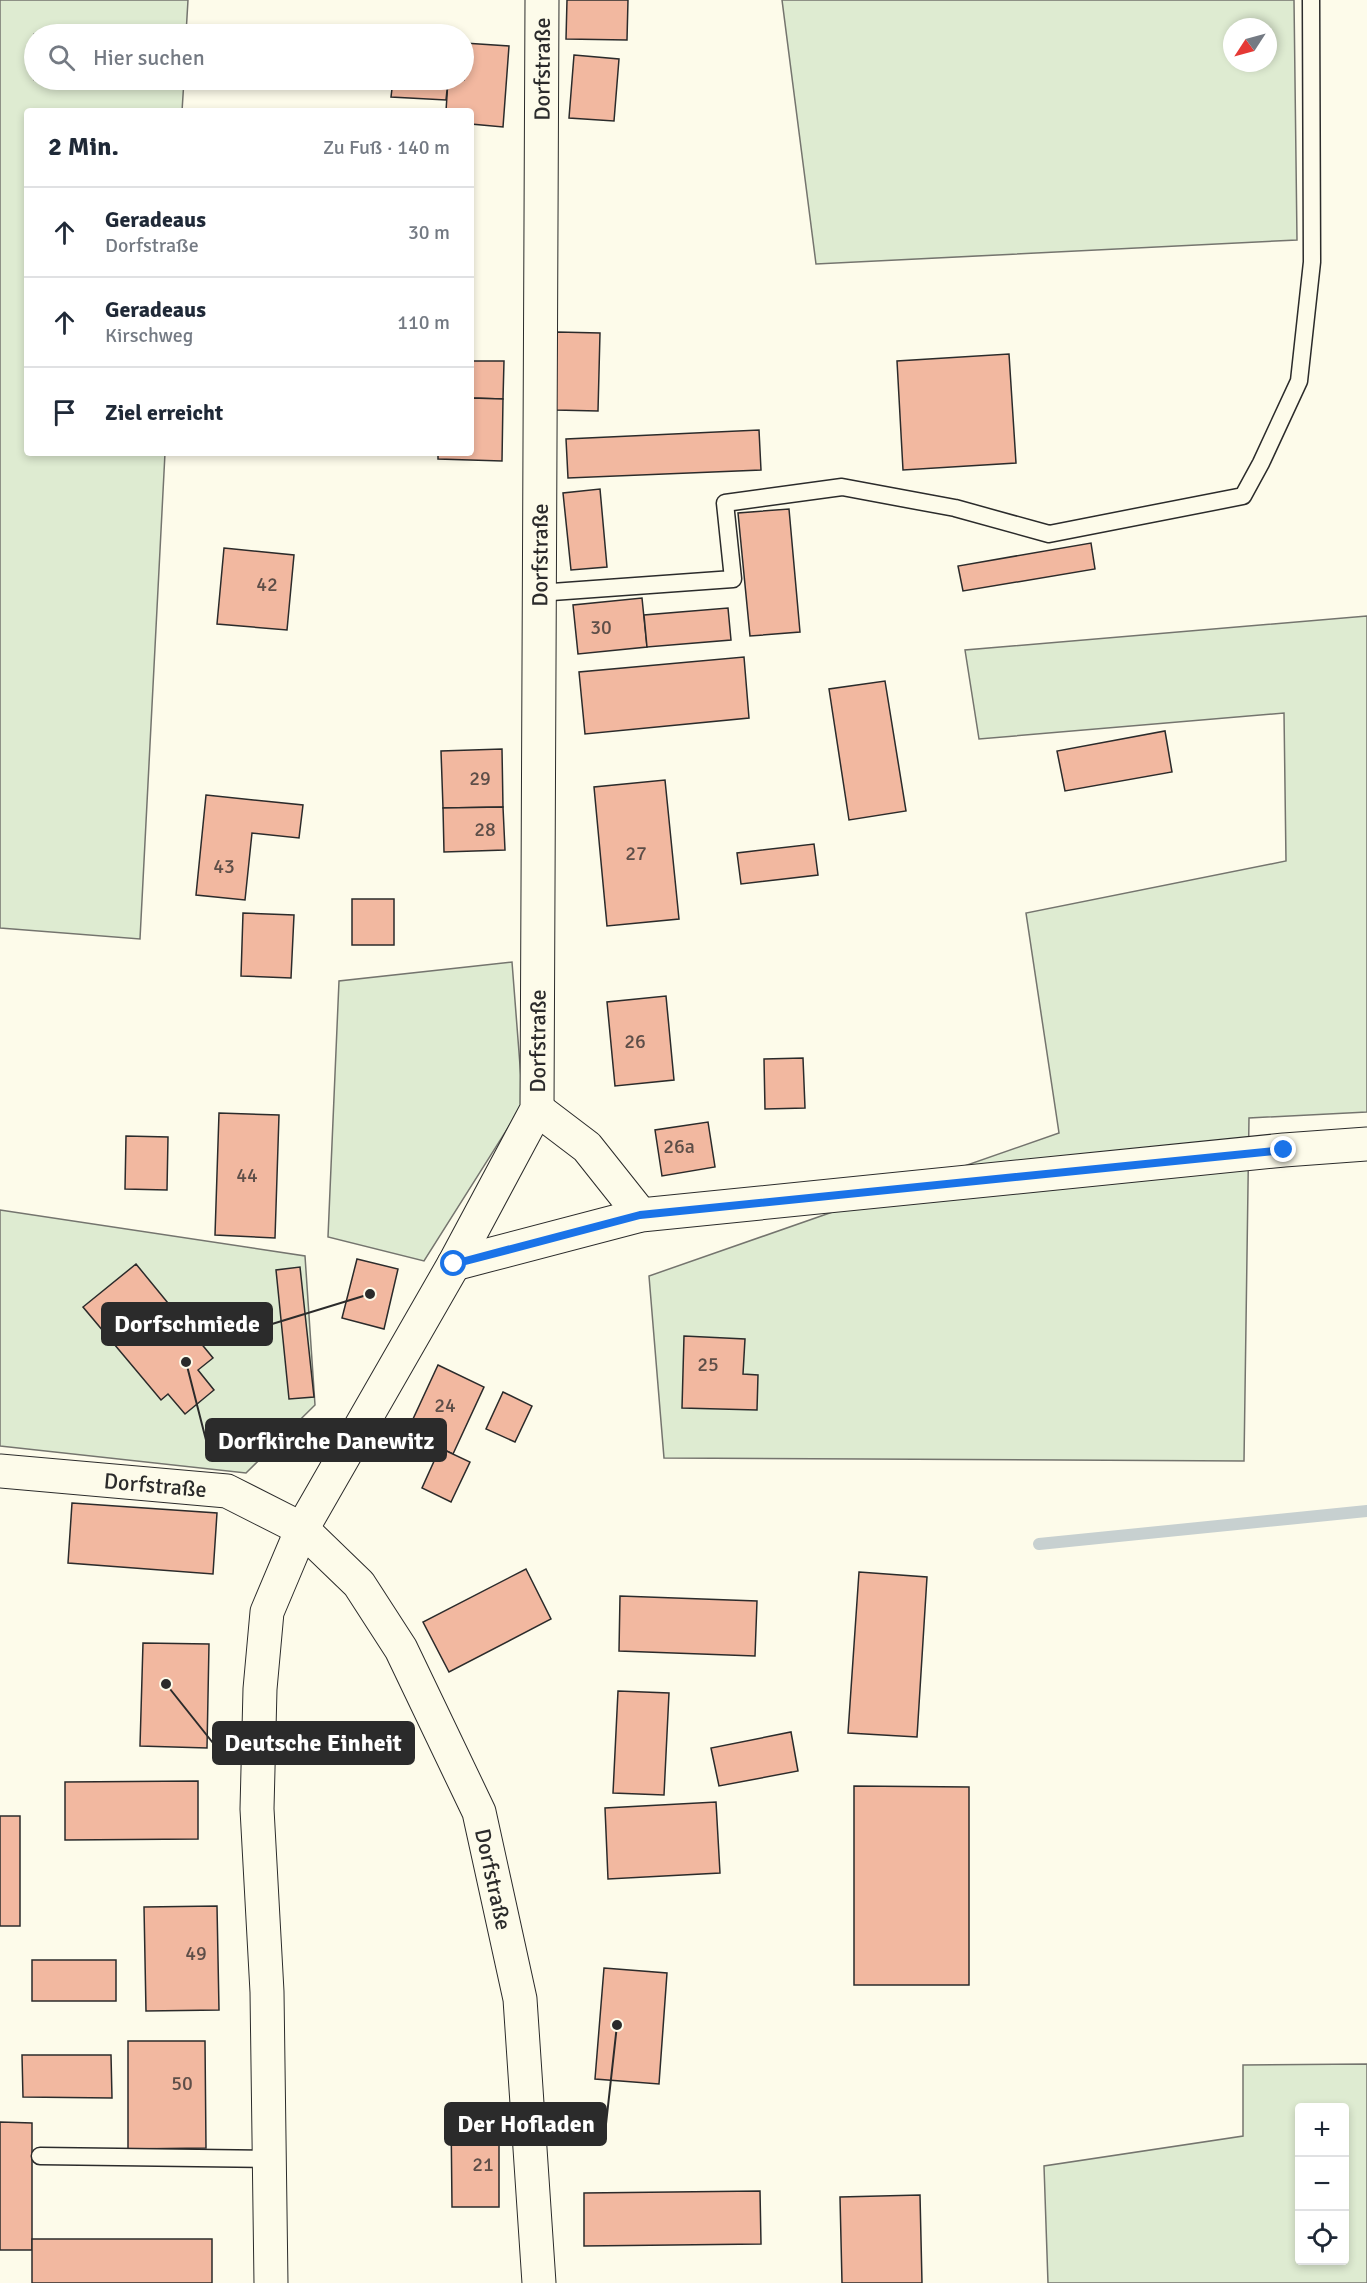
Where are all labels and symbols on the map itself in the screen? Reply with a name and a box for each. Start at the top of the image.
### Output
street label: Dorfstraße [528,17,556,121]
north arrow [1223,18,1277,72]
street label: Dorfstraße [526,503,554,607]
house number: 42 [256,572,278,597]
house number: 30 [590,615,612,640]
house number: 29 [469,766,491,791]
house number: 28 [474,817,496,842]
house number: 27 [625,841,647,866]
house number: 43 [213,854,235,879]
street label: Dorfstraße [524,989,552,1093]
house number: 26 [624,1029,646,1054]
house number: 26a [663,1134,695,1159]
route end [1270,1136,1296,1162]
house number: 44 [236,1163,258,1188]
route start [440,1250,466,1276]
callout: Dorfschmiede [102,1303,272,1345]
text: Dorfschmiede [114,1309,260,1339]
house number: 25 [697,1352,719,1377]
house number: 24 [434,1393,456,1418]
callout: Dorfkirche Danewitz [206,1419,446,1461]
text: Dorfkirche Danewitz [218,1426,435,1456]
street label: Dorfstraße [103,1467,208,1503]
callout: Deutsche Einheit [213,1722,414,1764]
text: Deutsche Einheit [224,1728,402,1758]
street label: Dorfstraße [469,1826,517,1932]
house number: 49 [185,1941,207,1966]
house number: 50 [171,2071,193,2096]
callout: Der Hofladen [445,2103,606,2145]
text: Der Hofladen [457,2109,595,2139]
house number: 21 [472,2152,494,2177]

